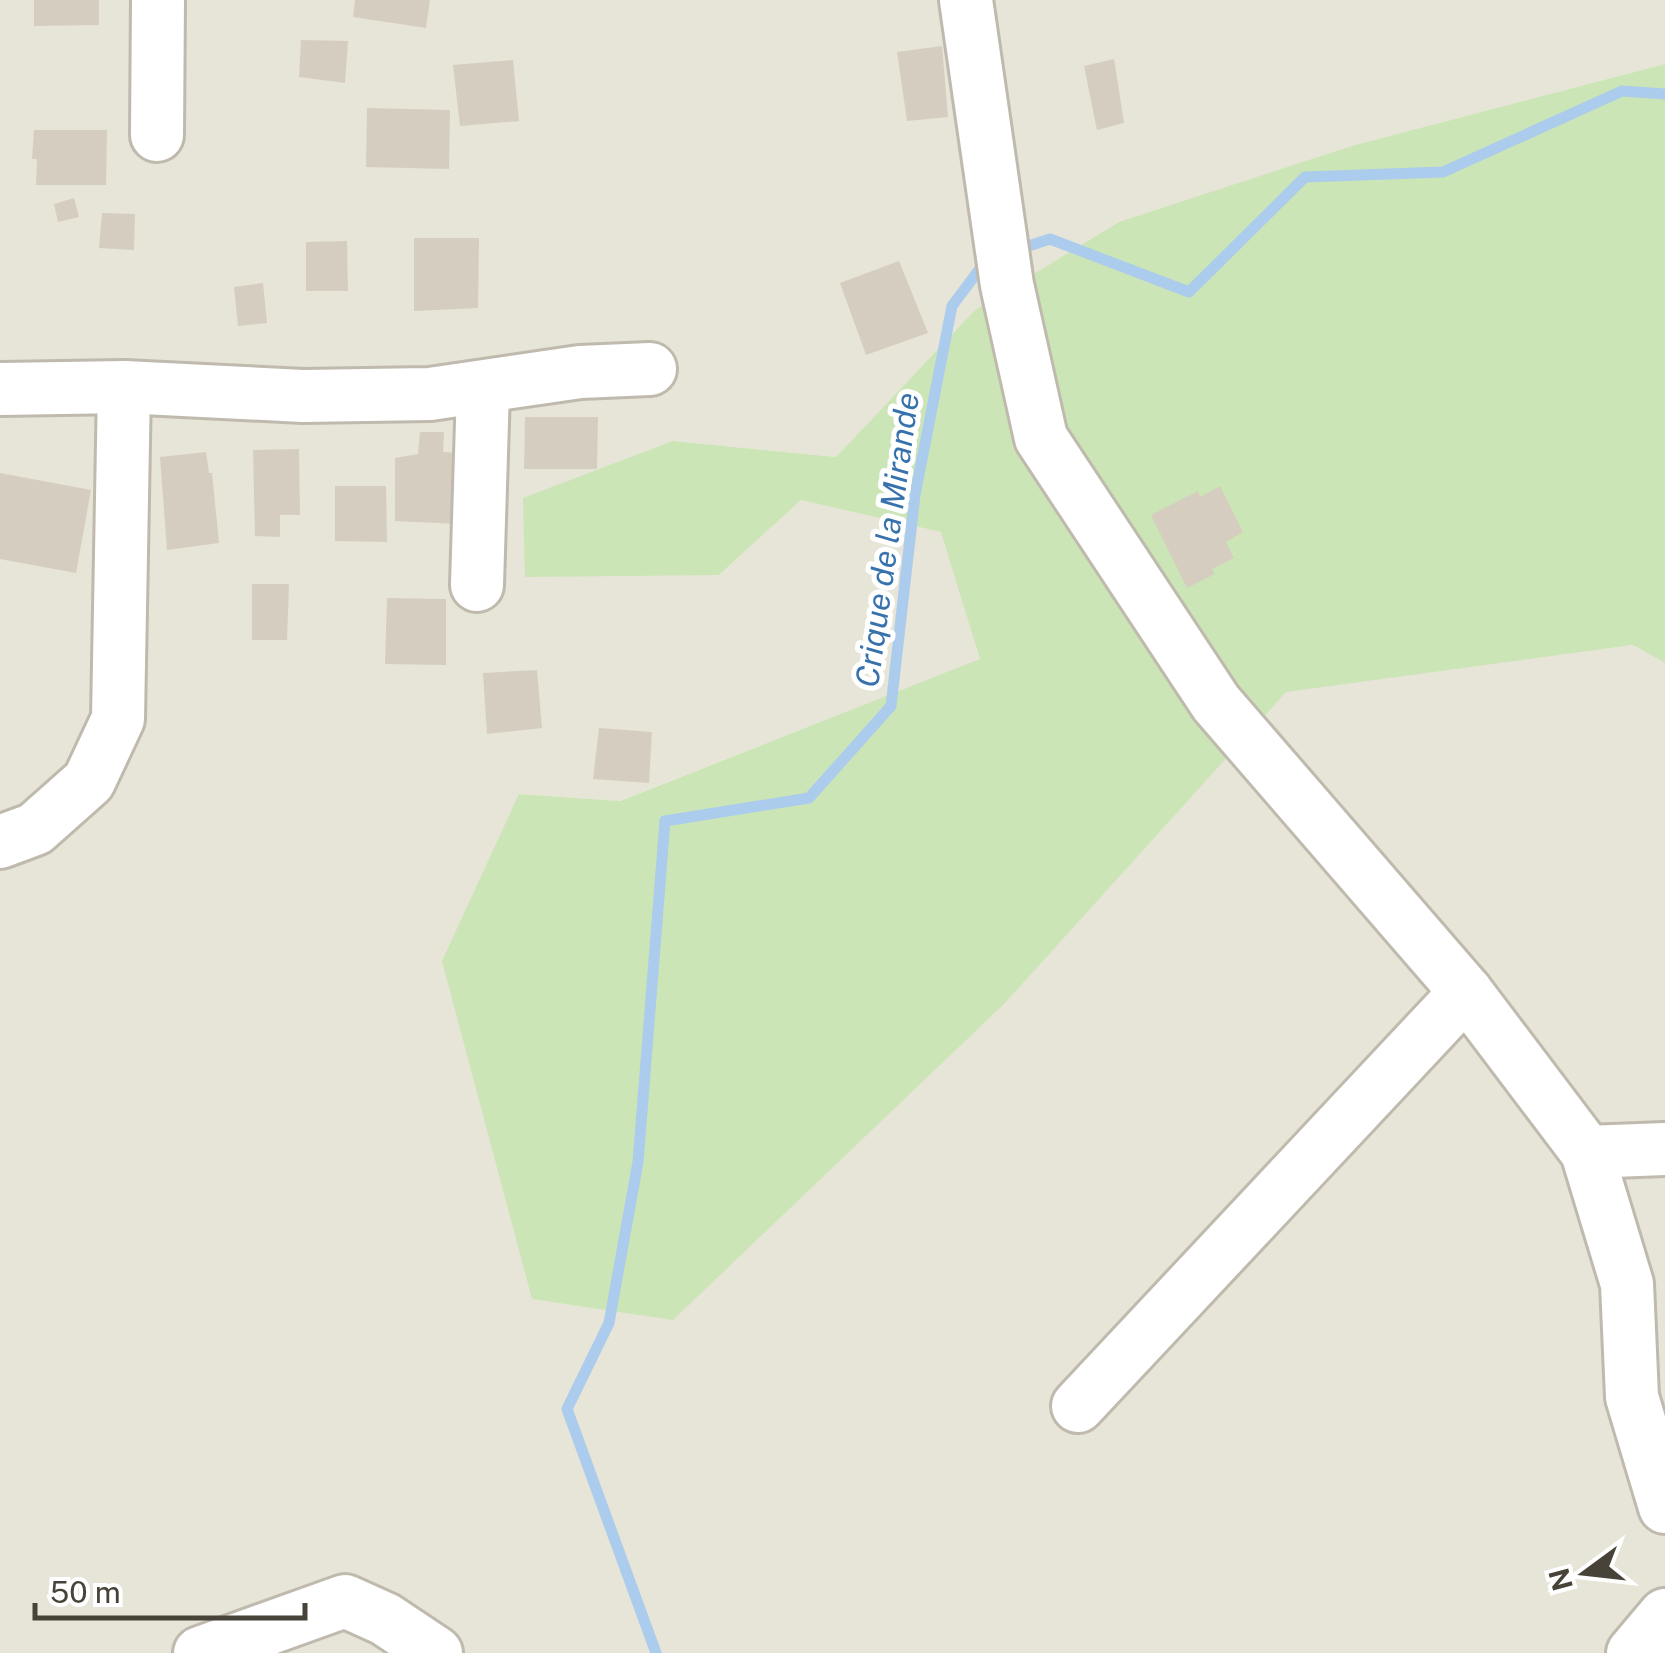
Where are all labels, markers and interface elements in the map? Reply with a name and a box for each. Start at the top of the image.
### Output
water label: Crique de la Mirande [848,390,926,690]
north arrow [1535,1523,1635,1623]
scale bar [35,1558,305,1620]
text: N [1542,1565,1579,1594]
text: 50 m [50,1574,121,1610]

